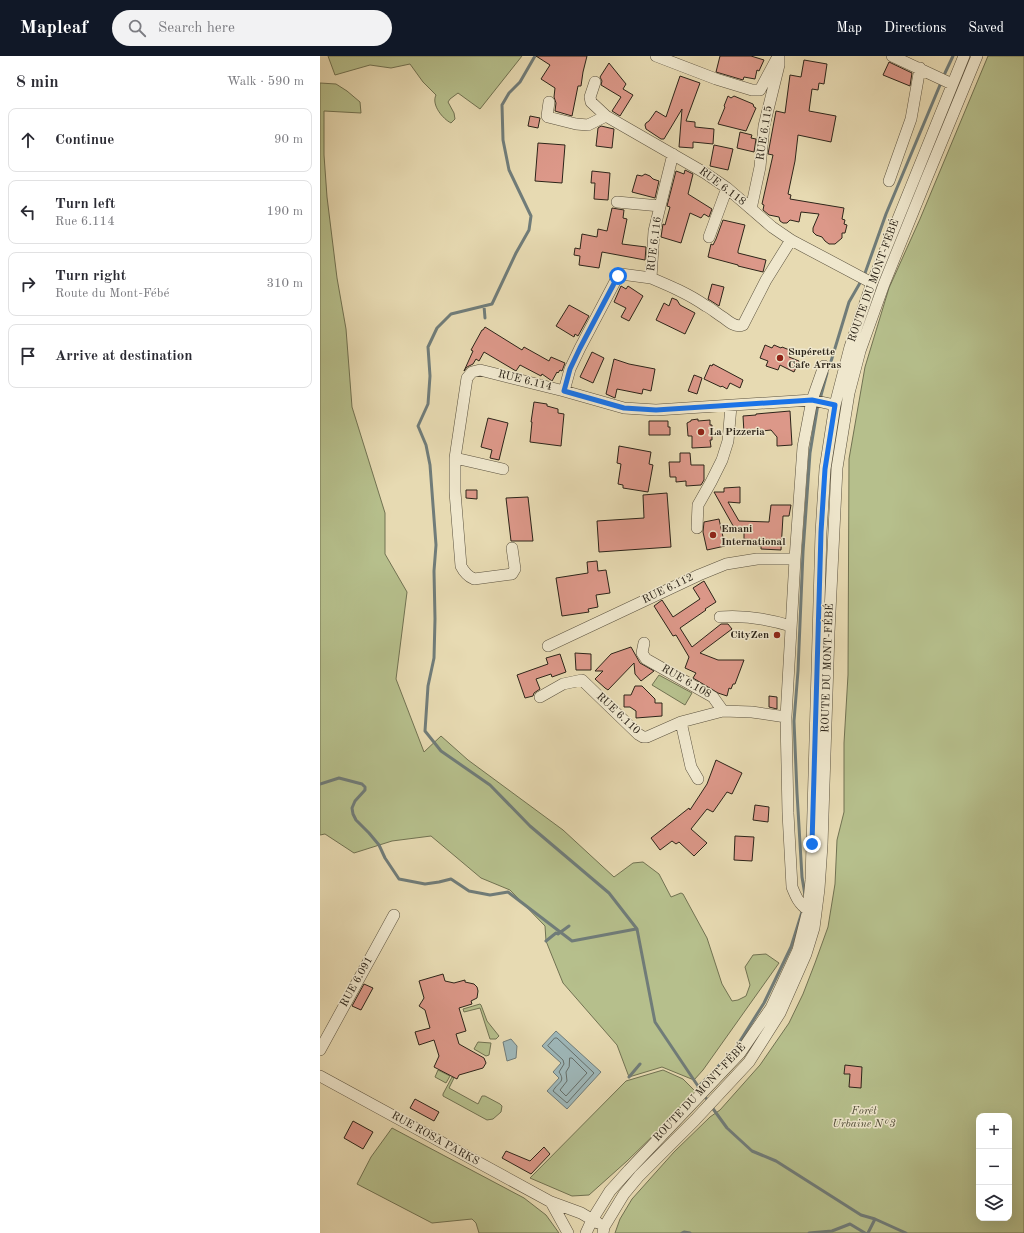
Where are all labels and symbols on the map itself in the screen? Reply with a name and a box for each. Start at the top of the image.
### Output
street label: RUE 6.115 [755,105,775,161]
street label: RUE 6.118 [697,166,747,208]
street label: RUE 6.116 [646,216,664,272]
street label: ROUTE DU MONT-FÉBÉ [845,218,901,344]
route start [609,267,627,285]
place label: Supérette Cafe Arras [788,347,841,371]
marker: Supérette Cafe Arras [775,353,785,363]
street label: RUE 6.114 [497,369,553,393]
marker: La Pizzeria [696,427,706,437]
place label: La Pizzeria [709,427,765,438]
place label: Emani International [721,524,786,548]
marker: Emani International [708,530,718,540]
street label: RUE 6.112 [641,572,695,606]
street label: ROUTE DU MONT-FÉBÉ [818,603,836,733]
place label: CityZen [730,630,769,641]
marker: CityZen [772,630,782,640]
street label: RUE 6.108 [659,663,713,701]
street label: RUE 6.110 [594,691,642,737]
route end [803,835,821,853]
street label: RUE 6.091 [339,955,375,1009]
street label: ROUTE DU MONT-FÉBÉ [650,1040,748,1144]
park label: Forêt Urbaine N°3 [832,1106,896,1130]
street label: RUE ROSA PARKS [389,1110,481,1168]

